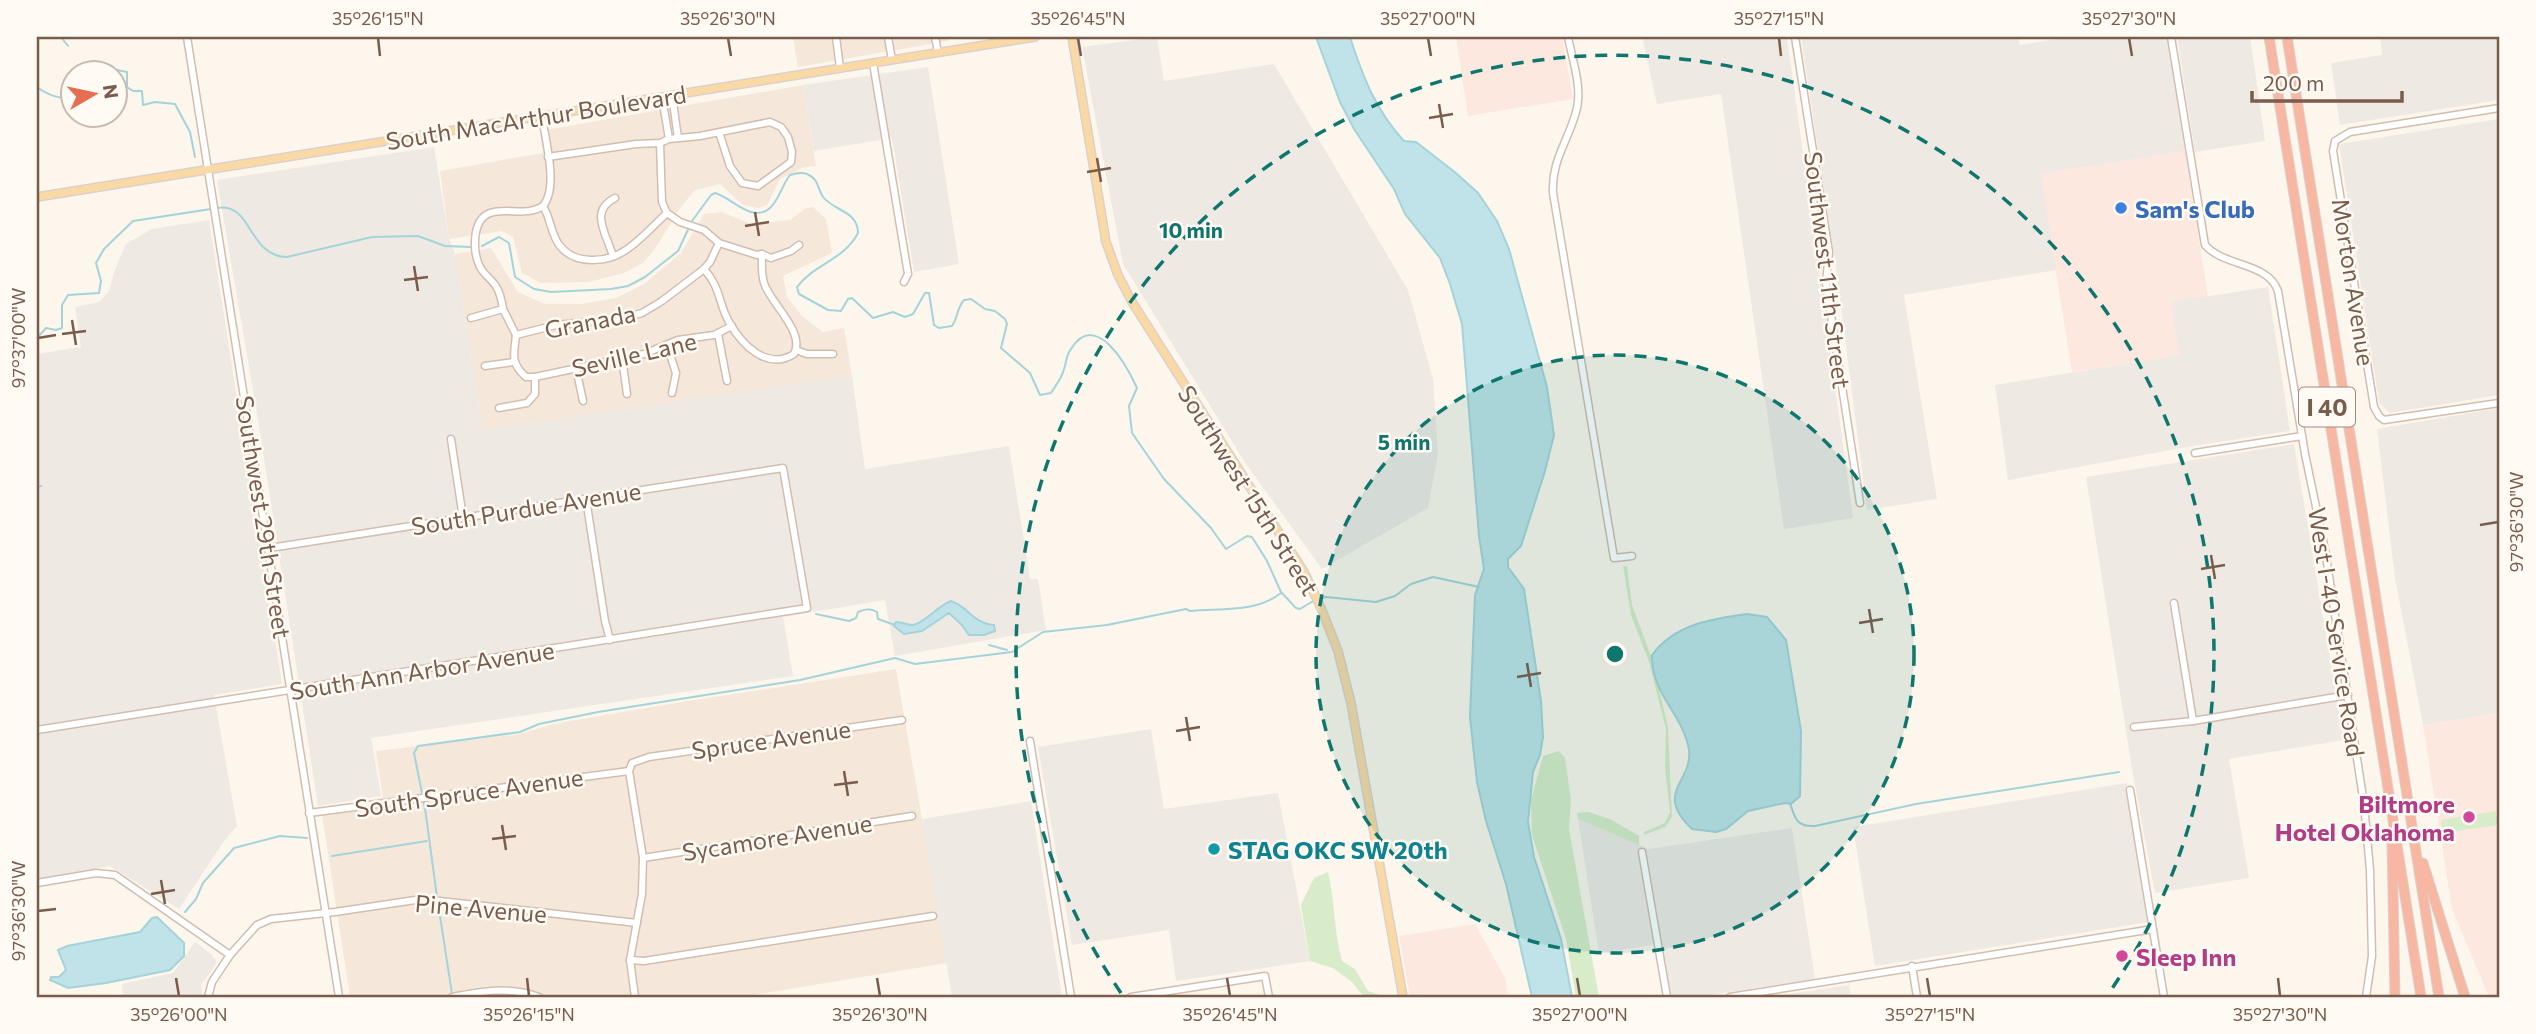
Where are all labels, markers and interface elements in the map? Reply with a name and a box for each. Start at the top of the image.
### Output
text: 35°26'15"N [332,7,424,29]
text: 35°26'30"N [680,7,776,29]
text: 35°26'45"N [1031,7,1126,29]
text: 35°27'00"N [1380,7,1476,29]
text: 35°27'15"N [1734,7,1824,29]
text: 35°27'30"N [2082,7,2176,29]
north arrow [60,60,130,130]
scale bar [2252,60,2403,104]
text: 200 m [2263,70,2324,95]
street label: South MacArthur Boulevard [384,79,688,155]
text: N [99,82,124,100]
street label: Southwest 11th Street [1799,150,1857,390]
place label: Sam's Club [2135,194,2255,223]
street label: Morton Avenue [2326,196,2382,368]
marker: Sam's Club [2113,200,2129,216]
text: 10 min [1159,217,1223,242]
text: 97°37'00"W [7,288,29,388]
street label: Granada [542,298,638,344]
street label: Seville Lane [569,326,699,382]
street label: Southwest 15th Street [1173,380,1325,600]
road number: I 40 [2299,388,2355,426]
street label: Southwest 29th Street [230,393,298,641]
text: 5 min [1378,429,1430,454]
text: 97°36'30"W [2505,472,2527,572]
street label: South Purdue Avenue [409,476,643,540]
street label: West I-40 Service Road [2303,505,2371,759]
street label: South Ann Arbor Avenue [288,635,556,705]
centre of rings [1603,642,1627,666]
street label: Spruce Avenue [690,713,852,765]
street label: South Spruce Avenue [353,762,585,822]
place label: Biltmore Hotel Oklahoma [2275,789,2455,846]
street label: Sycamore Avenue [680,808,874,866]
marker: Biltmore Hotel Oklahoma [2461,809,2477,825]
place label: STAG OKC SW 20th [1228,835,1448,864]
marker: STAG OKC SW 20th [1206,841,1222,857]
text: 97°36'30"W [7,861,29,961]
street label: Pine Avenue [414,888,548,928]
place label: Sleep Inn [2136,942,2236,971]
marker: Sleep Inn [2114,948,2130,964]
text: 35°26'00"N [130,1003,228,1025]
text: 35°26'15"N [483,1003,575,1025]
text: 35°26'30"N [832,1003,928,1025]
text: 35°26'45"N [1183,1003,1278,1025]
text: 35°27'00"N [1532,1003,1628,1025]
text: 35°27'15"N [1885,1003,1975,1025]
text: 35°27'30"N [2233,1003,2327,1025]

